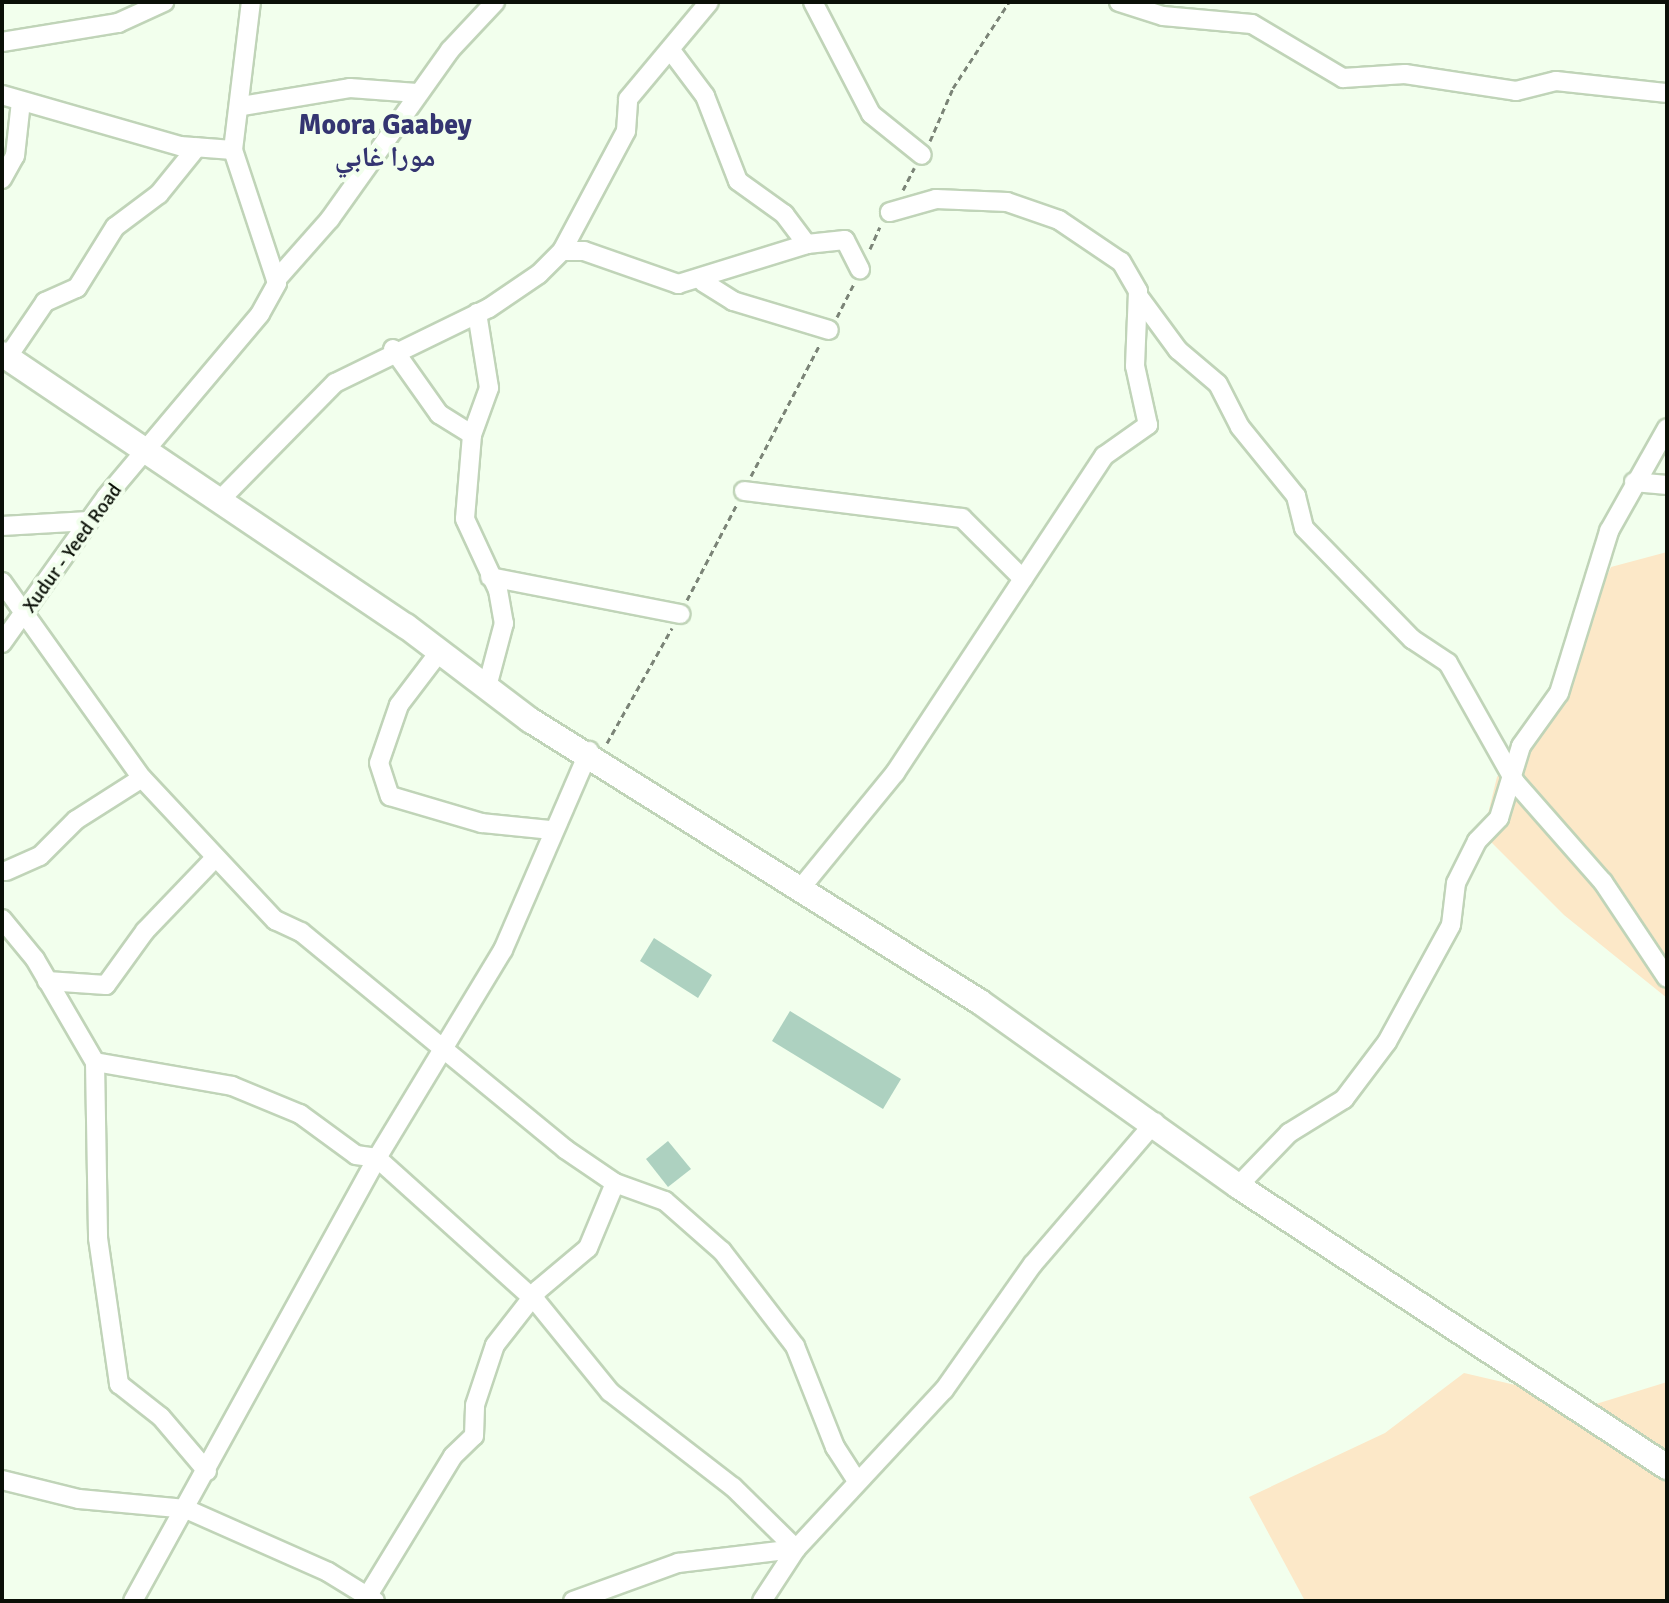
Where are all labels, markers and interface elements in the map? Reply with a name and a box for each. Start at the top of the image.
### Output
district label: Moora Gaabey مورا غابي [298,108,472,174]
street label: Xudur - Yeed Road [17,479,127,617]

